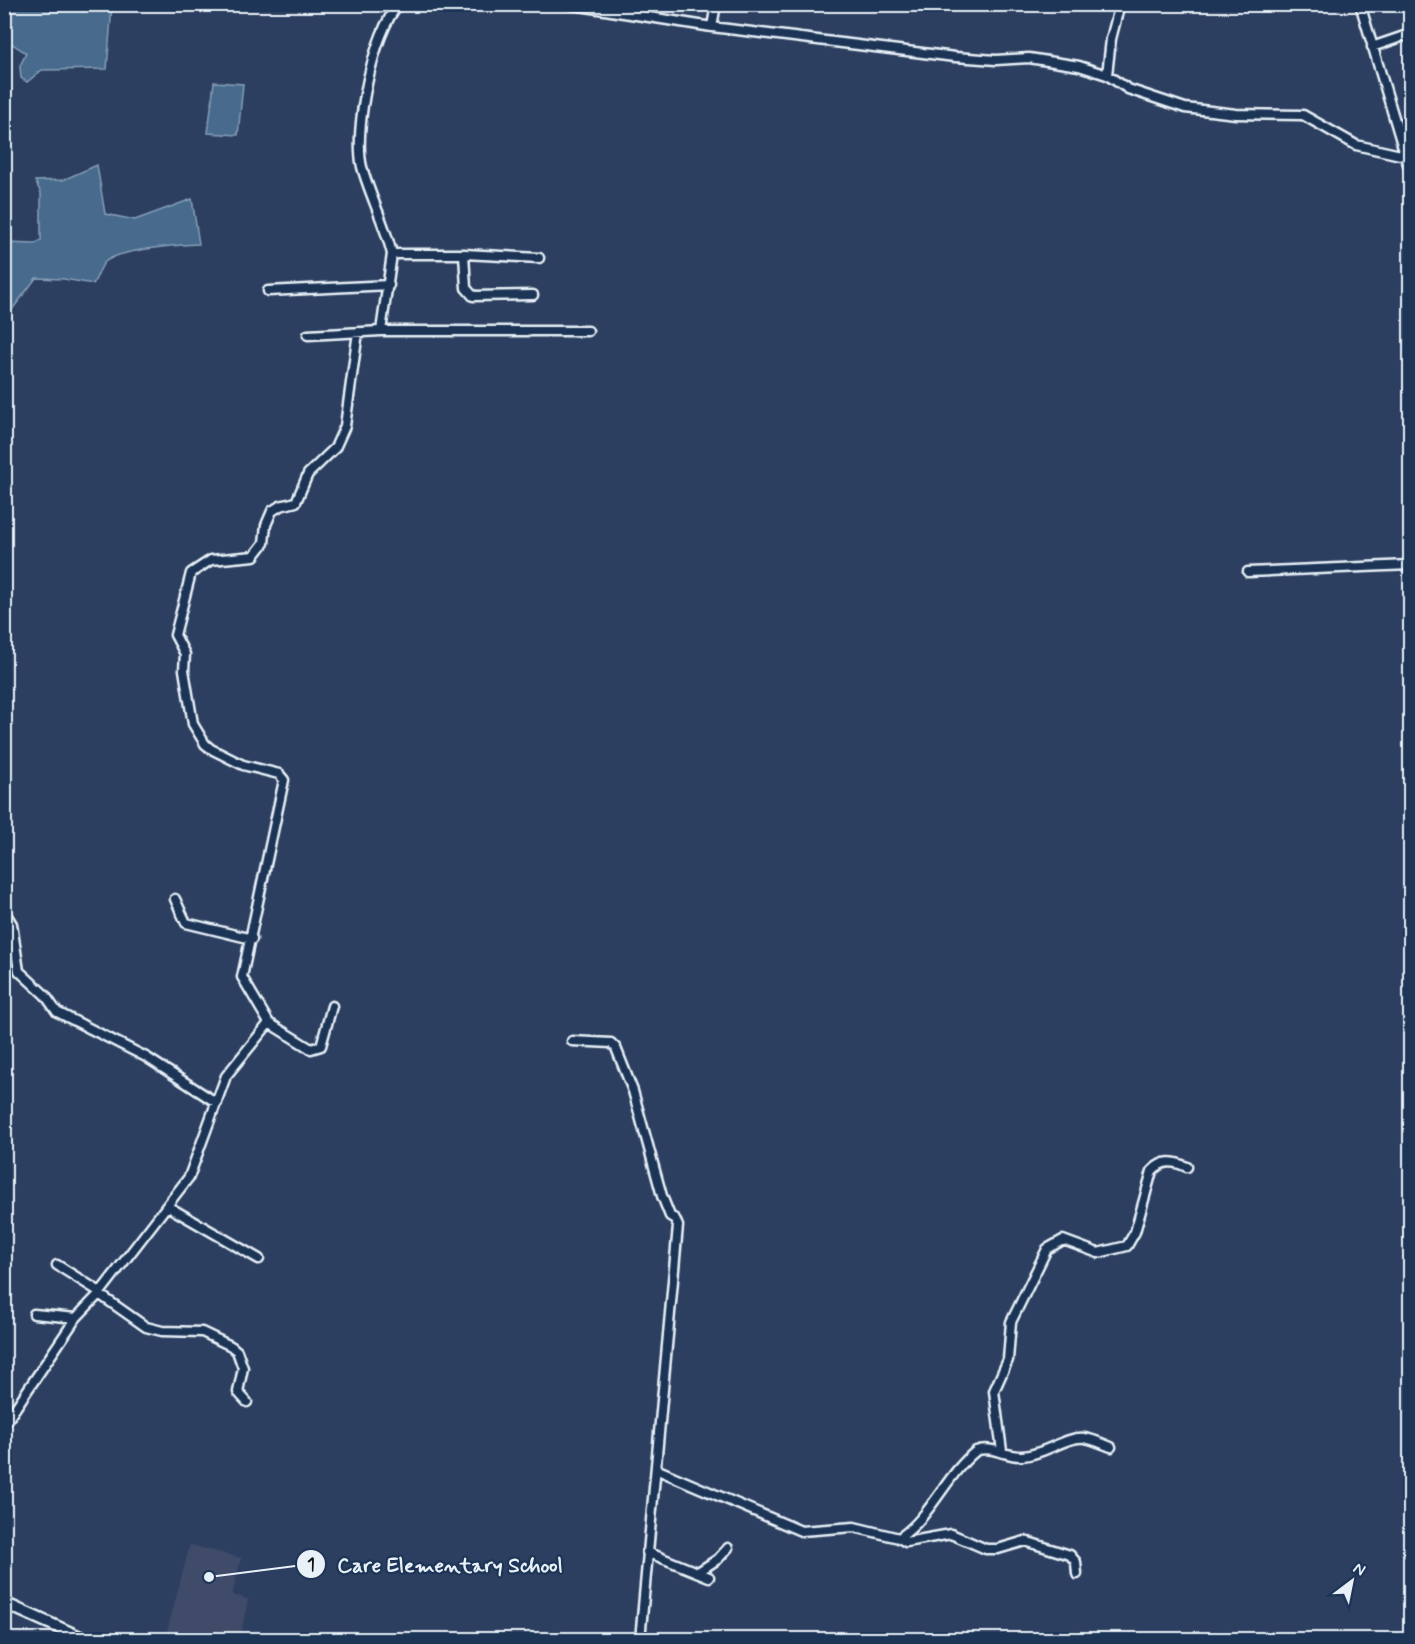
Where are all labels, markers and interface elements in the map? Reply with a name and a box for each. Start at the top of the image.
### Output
callout: Care Elementary School [296,1545,574,1584]
north arrow [1322,1551,1382,1611]
text: Care Elementary School [337,1552,563,1580]
text: 1 [307,1553,315,1577]
text: N [1349,1558,1369,1581]

